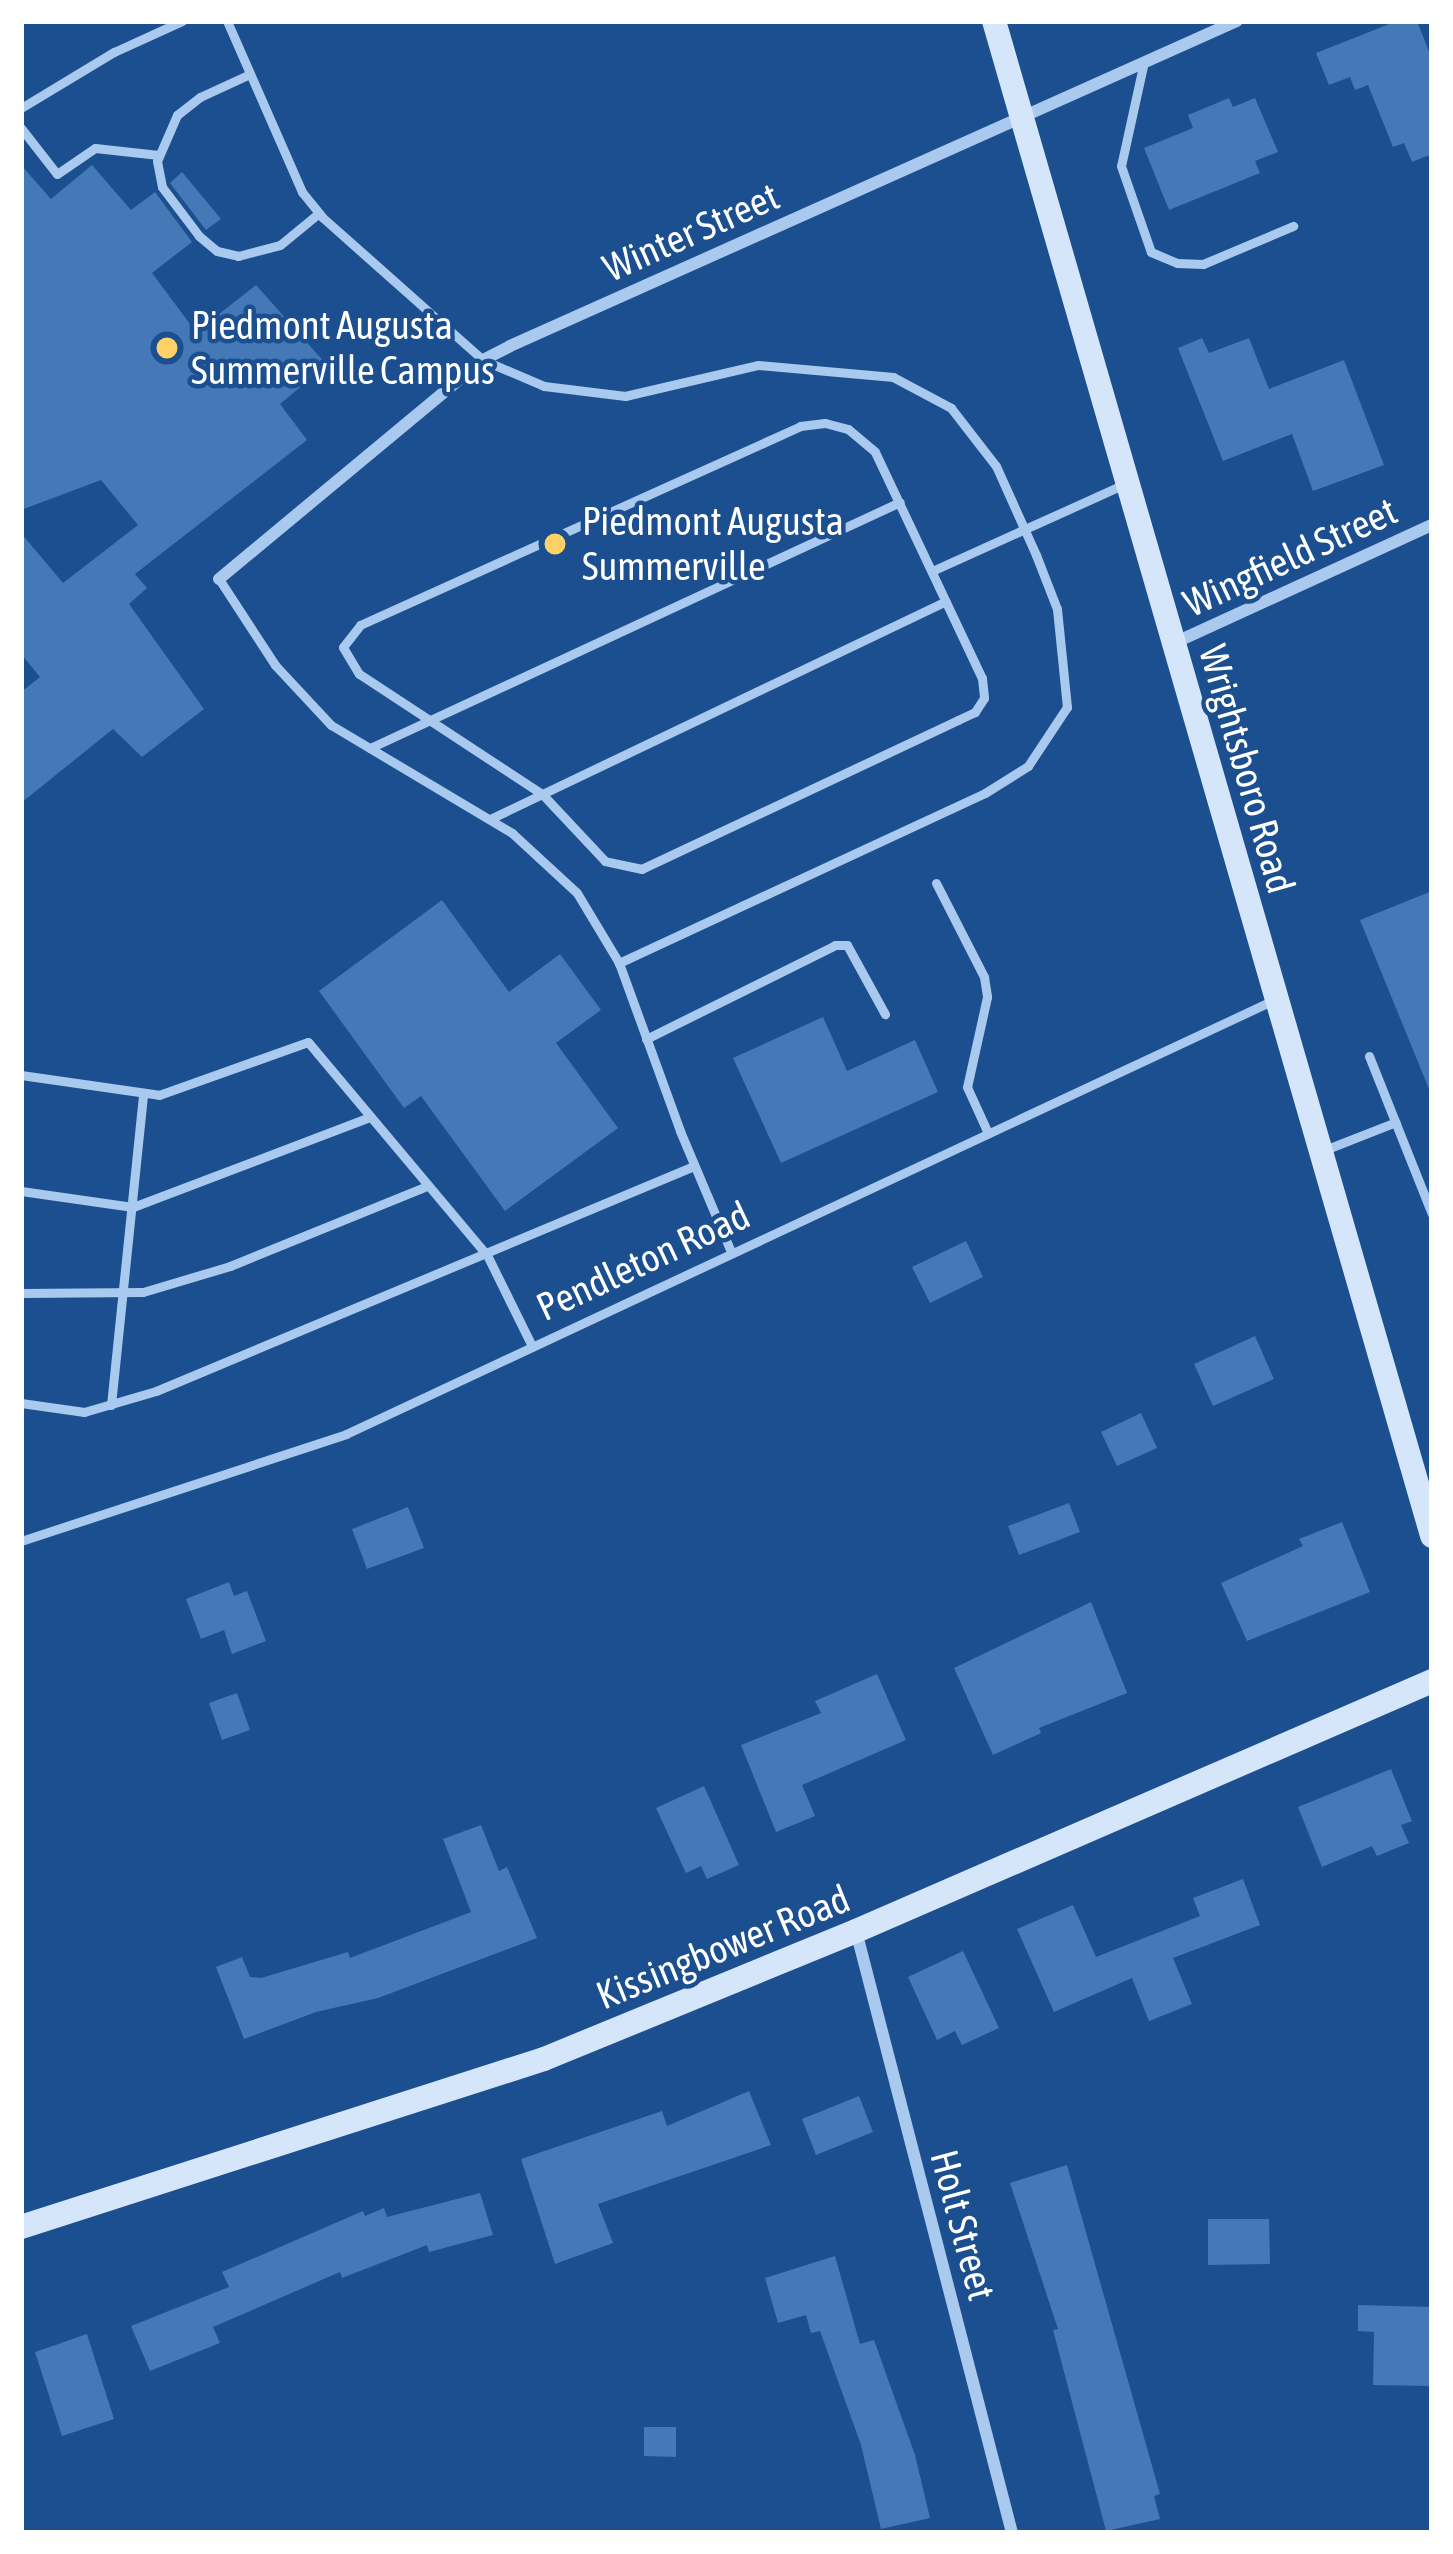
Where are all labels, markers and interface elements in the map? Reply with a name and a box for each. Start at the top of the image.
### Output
street label: Winter Street [596,173,786,291]
place label: Piedmont Augusta Summerville Campus [191,303,495,394]
marker: Piedmont Augusta Summerville Campus [154,335,180,361]
street label: Wingfield Street [1176,487,1404,627]
place label: Piedmont Augusta Summerville [582,499,844,590]
marker: Piedmont Augusta Summerville [539,528,571,560]
street label: Wrightsboro Road [1189,640,1305,898]
street label: Pendleton Road [529,1191,757,1331]
street label: Kissingbower Road [590,1875,856,2019]
street label: Holt Street [921,2145,1005,2305]

